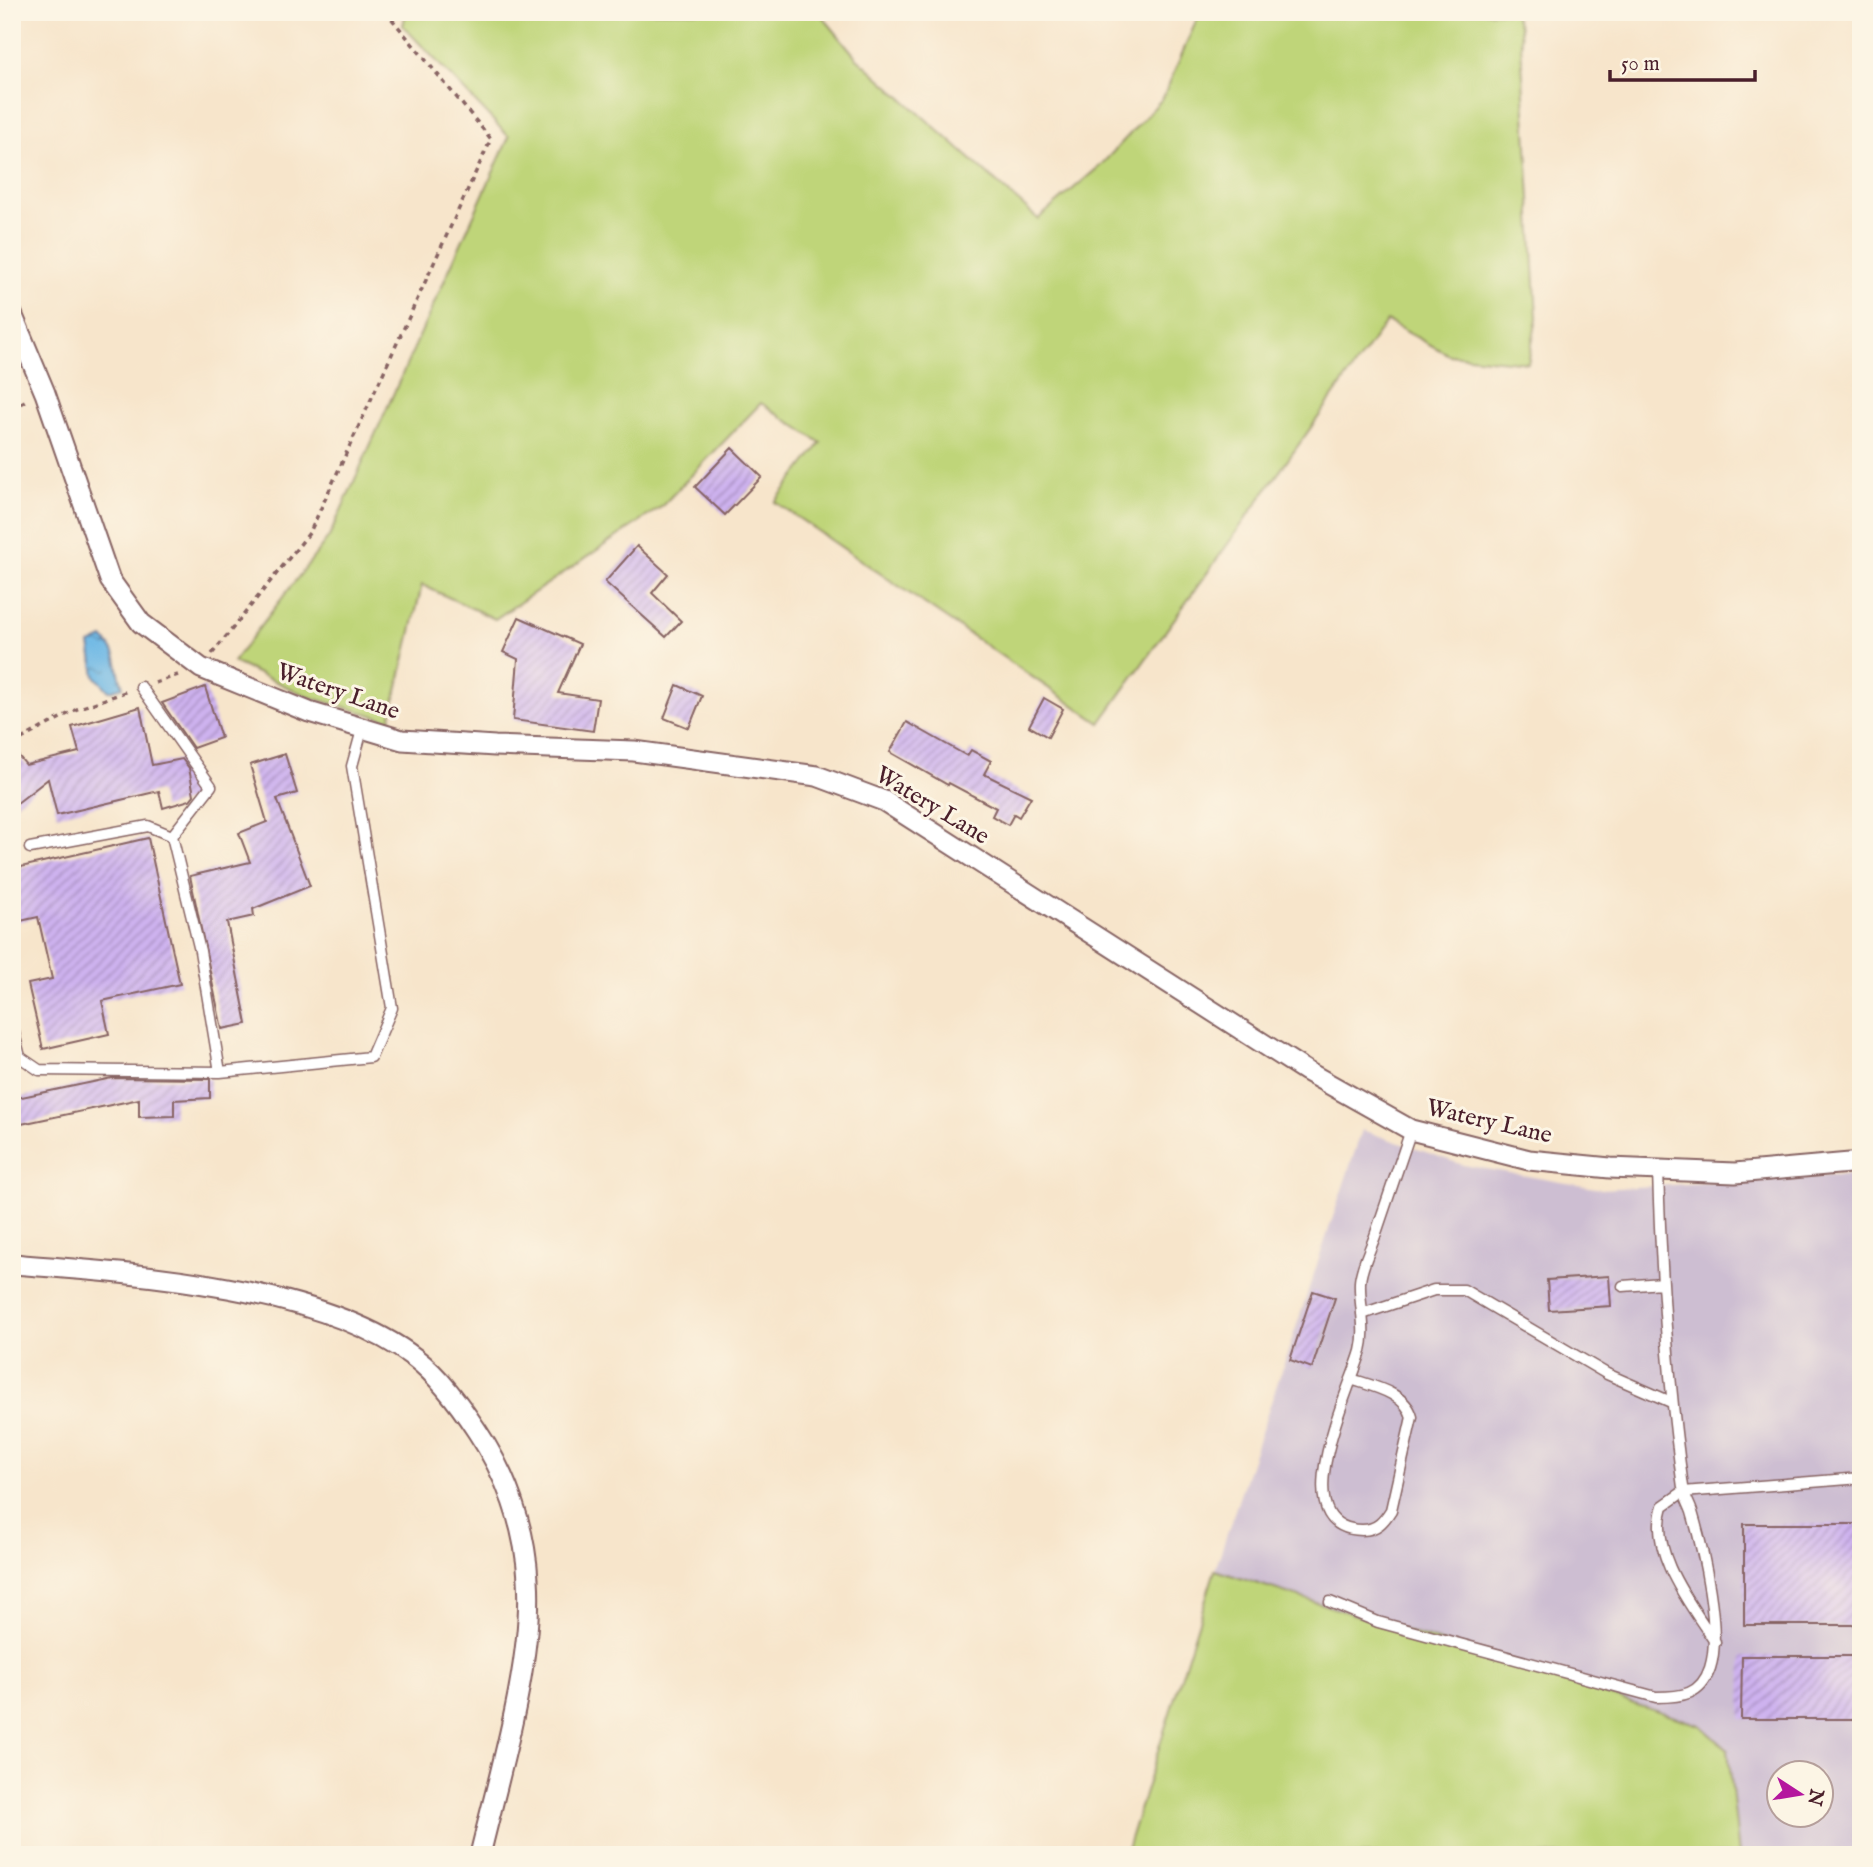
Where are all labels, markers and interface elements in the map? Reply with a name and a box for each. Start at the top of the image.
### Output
scale bar [1610,38,1756,82]
text: 50 m [1621,51,1660,78]
street label: Watery Lane [272,656,404,728]
street label: Watery Lane [869,760,995,852]
street label: Watery Lane [1423,1092,1555,1152]
north arrow [1764,1758,1834,1828]
text: N [1801,1786,1828,1808]

